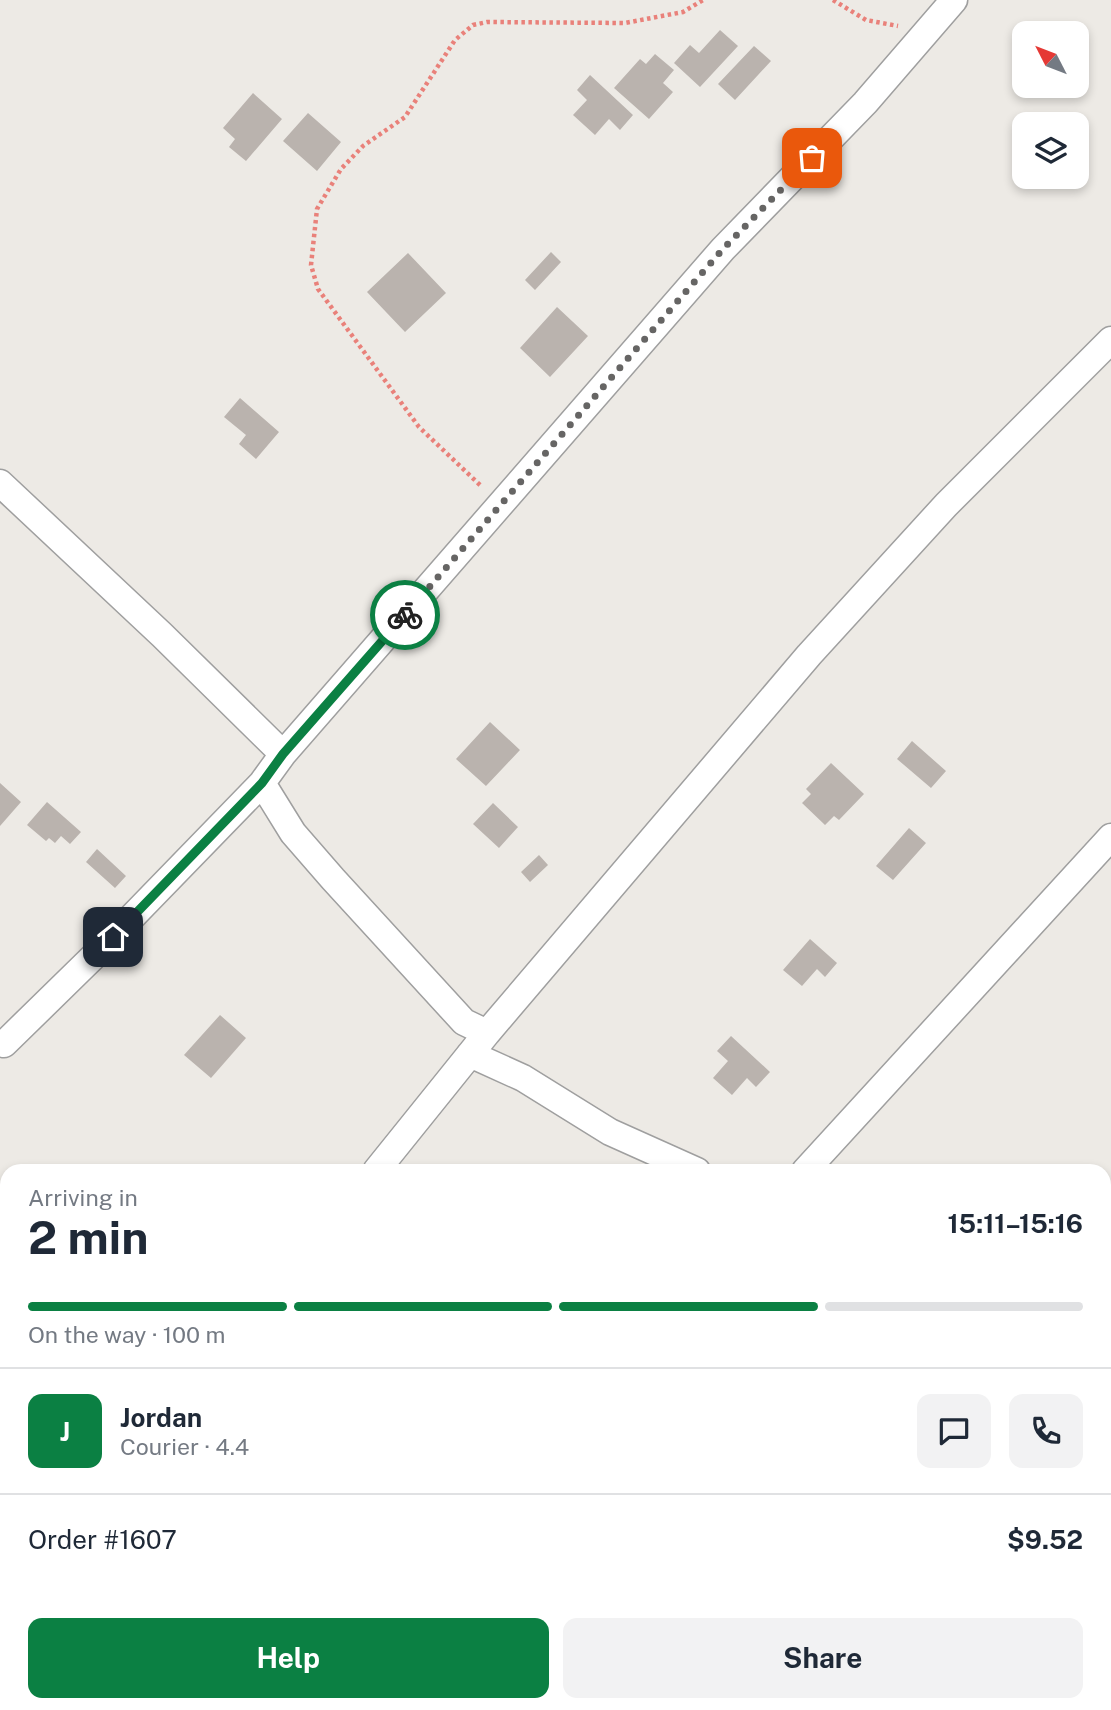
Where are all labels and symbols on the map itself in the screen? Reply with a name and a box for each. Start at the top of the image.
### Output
north arrow [1012,21,1088,98]
pin [782,128,842,188]
courier [370,580,440,650]
pin [83,907,143,967]

